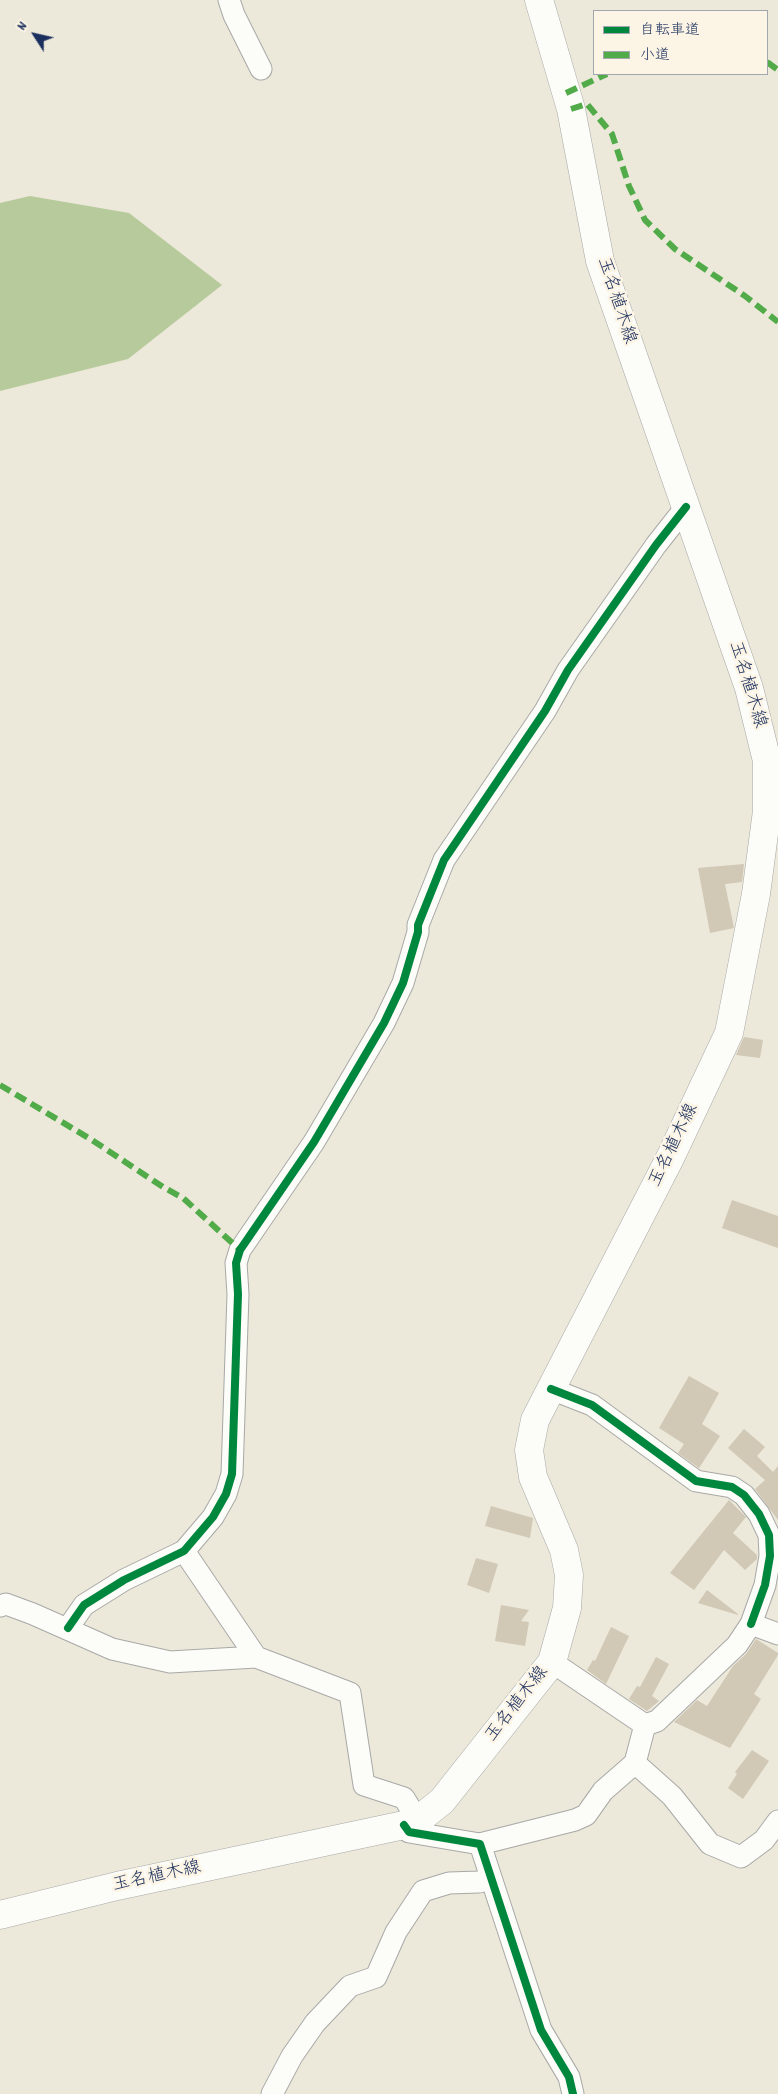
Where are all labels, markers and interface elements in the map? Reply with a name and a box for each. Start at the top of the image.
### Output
north arrow [10,10,60,60]
legend [593,10,768,75]
text: N [13,18,33,35]
text: 自転車道 [640,20,700,42]
text: 小道 [640,45,670,67]
street label: 玉名植木線 [591,255,639,347]
street label: 玉名植木線 [723,639,769,731]
street label: 玉名植木線 [646,1101,704,1191]
street label: 玉名植木線 [482,1663,554,1747]
street label: 玉名植木線 [111,1858,203,1898]

